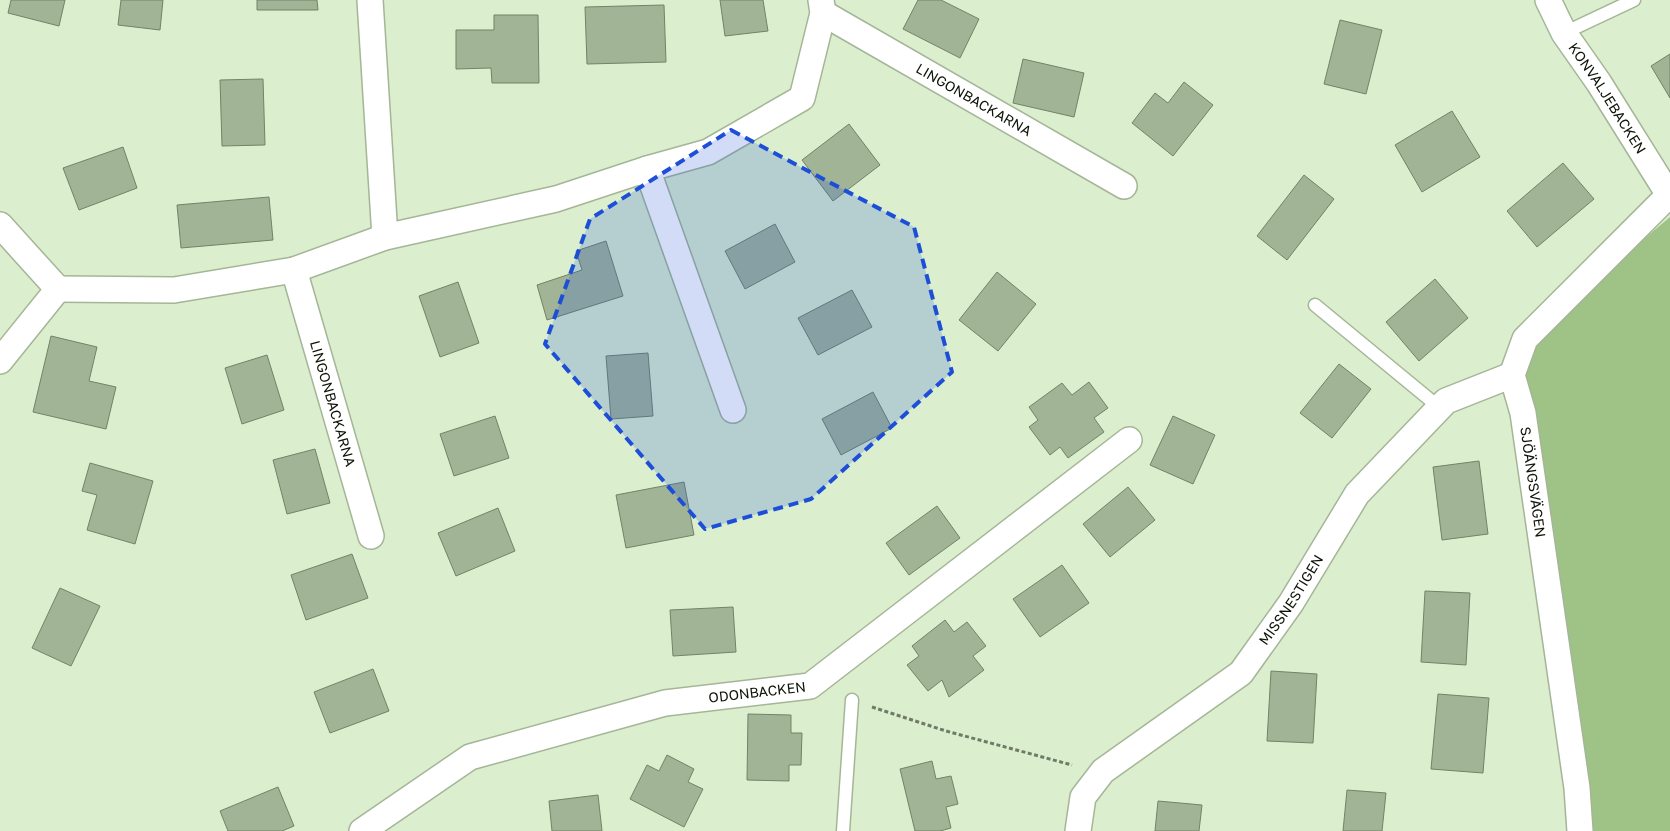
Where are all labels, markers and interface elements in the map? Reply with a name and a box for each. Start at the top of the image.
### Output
street label: KONVALJEBACKEN [1565,39,1650,157]
street label: LINGONBACKARNA [913,59,1035,139]
street label: LINGONBACKARNA [307,338,360,469]
street label: SJÖÄNGSVÄGEN [1517,425,1550,538]
street label: MISSNESTIGEN [1255,551,1326,648]
street label: ODONBACKEN [707,678,807,706]

